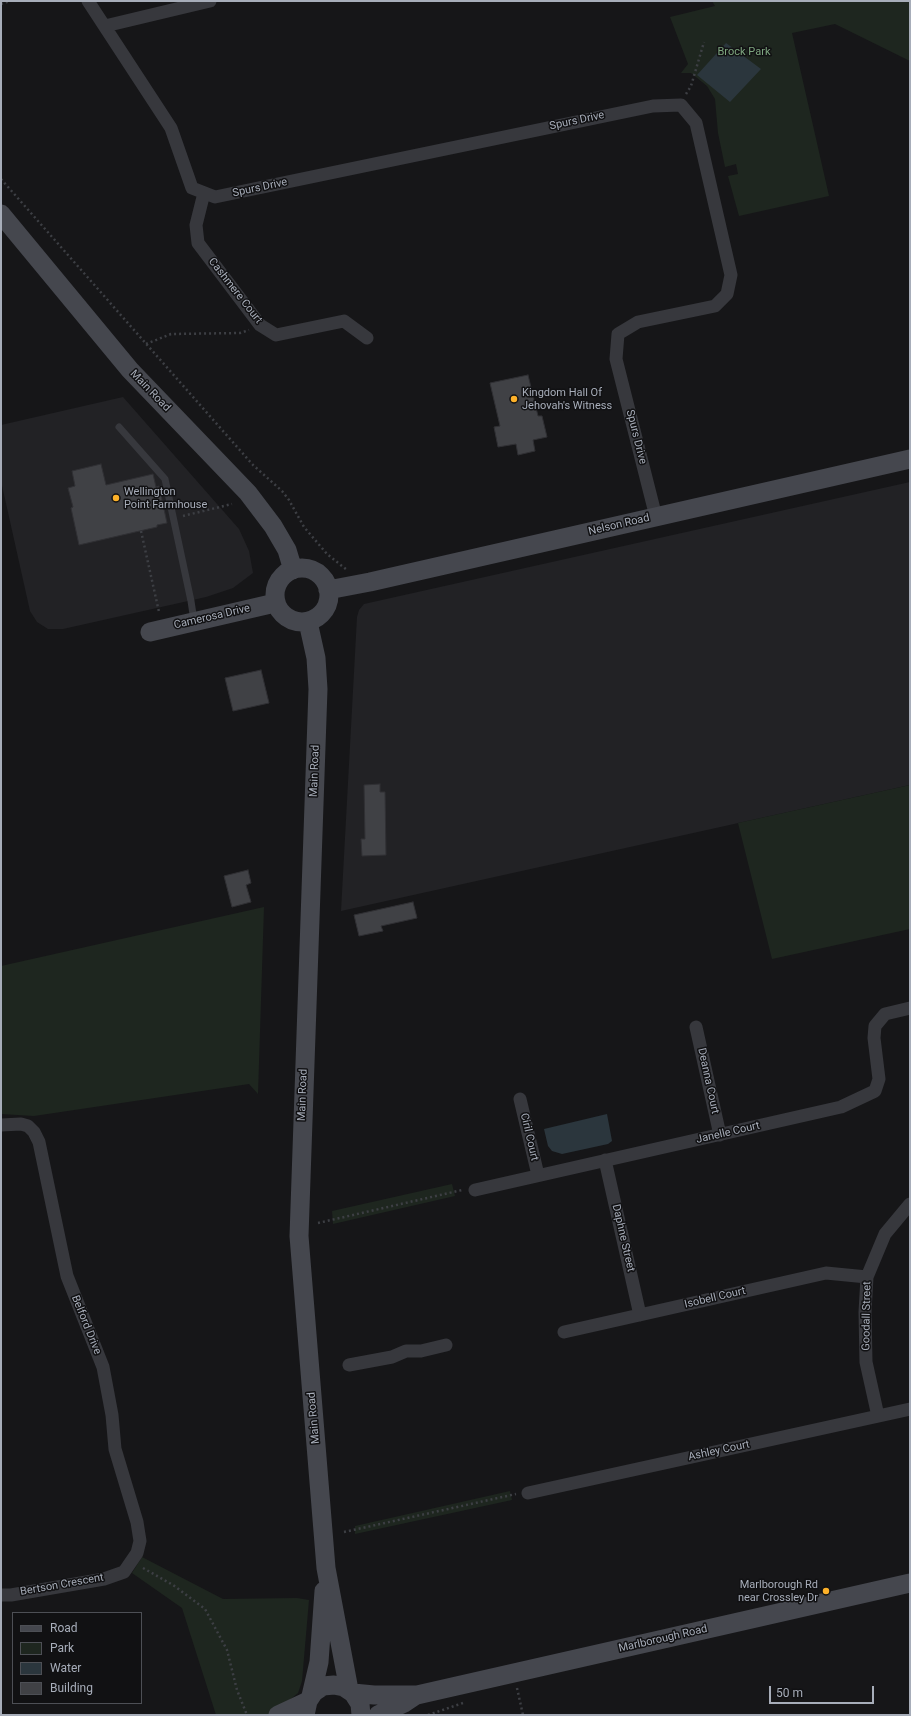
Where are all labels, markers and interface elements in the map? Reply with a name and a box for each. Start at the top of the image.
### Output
park label: Brock Park [718,45,770,59]
street label: Spurs Drive [548,109,606,133]
street label: Spurs Drive [231,176,289,200]
street label: Cashmere Court [205,256,265,326]
street label: Main Road [127,368,173,414]
place label: Kingdom Hall Of Jehovah's Witness [522,386,612,412]
marker: Kingdom Hall Of Jehovah's Witness [509,394,519,404]
street label: Spurs Drive [623,408,649,466]
place label: Wellington Point Farmhouse [124,485,207,511]
marker: Wellington Point Farmhouse [111,493,121,503]
street label: Nelson Road [587,512,651,538]
street label: Camerosa Drive [173,602,251,632]
street label: Main Road [307,745,323,797]
street label: Deanna Court [695,1047,721,1115]
street label: Main Road [295,1069,311,1121]
street label: Ciril Court [517,1112,541,1162]
street label: Janelle Court [695,1119,761,1147]
street label: Daphne Street [609,1203,637,1273]
street label: Goodall Street [860,1281,874,1351]
street label: Isobell Court [683,1285,747,1311]
street label: Belford Drive [68,1293,104,1357]
street label: Main Road [305,1391,323,1445]
street label: Ashley Court [687,1438,751,1464]
street label: Bertson Crescent [19,1571,105,1599]
place label: Marlborough Rd near Crossley Dr [738,1578,818,1604]
marker: Marlborough Rd near Crossley Dr [821,1586,831,1596]
legend [12,1612,142,1704]
text: Road [50,1621,78,1635]
street label: Marlborough Road [617,1622,709,1656]
text: Park [50,1641,74,1655]
text: Water [50,1661,81,1675]
scale bar [771,1678,876,1704]
text: Building [50,1681,93,1695]
text: 50 m [776,1686,803,1700]

